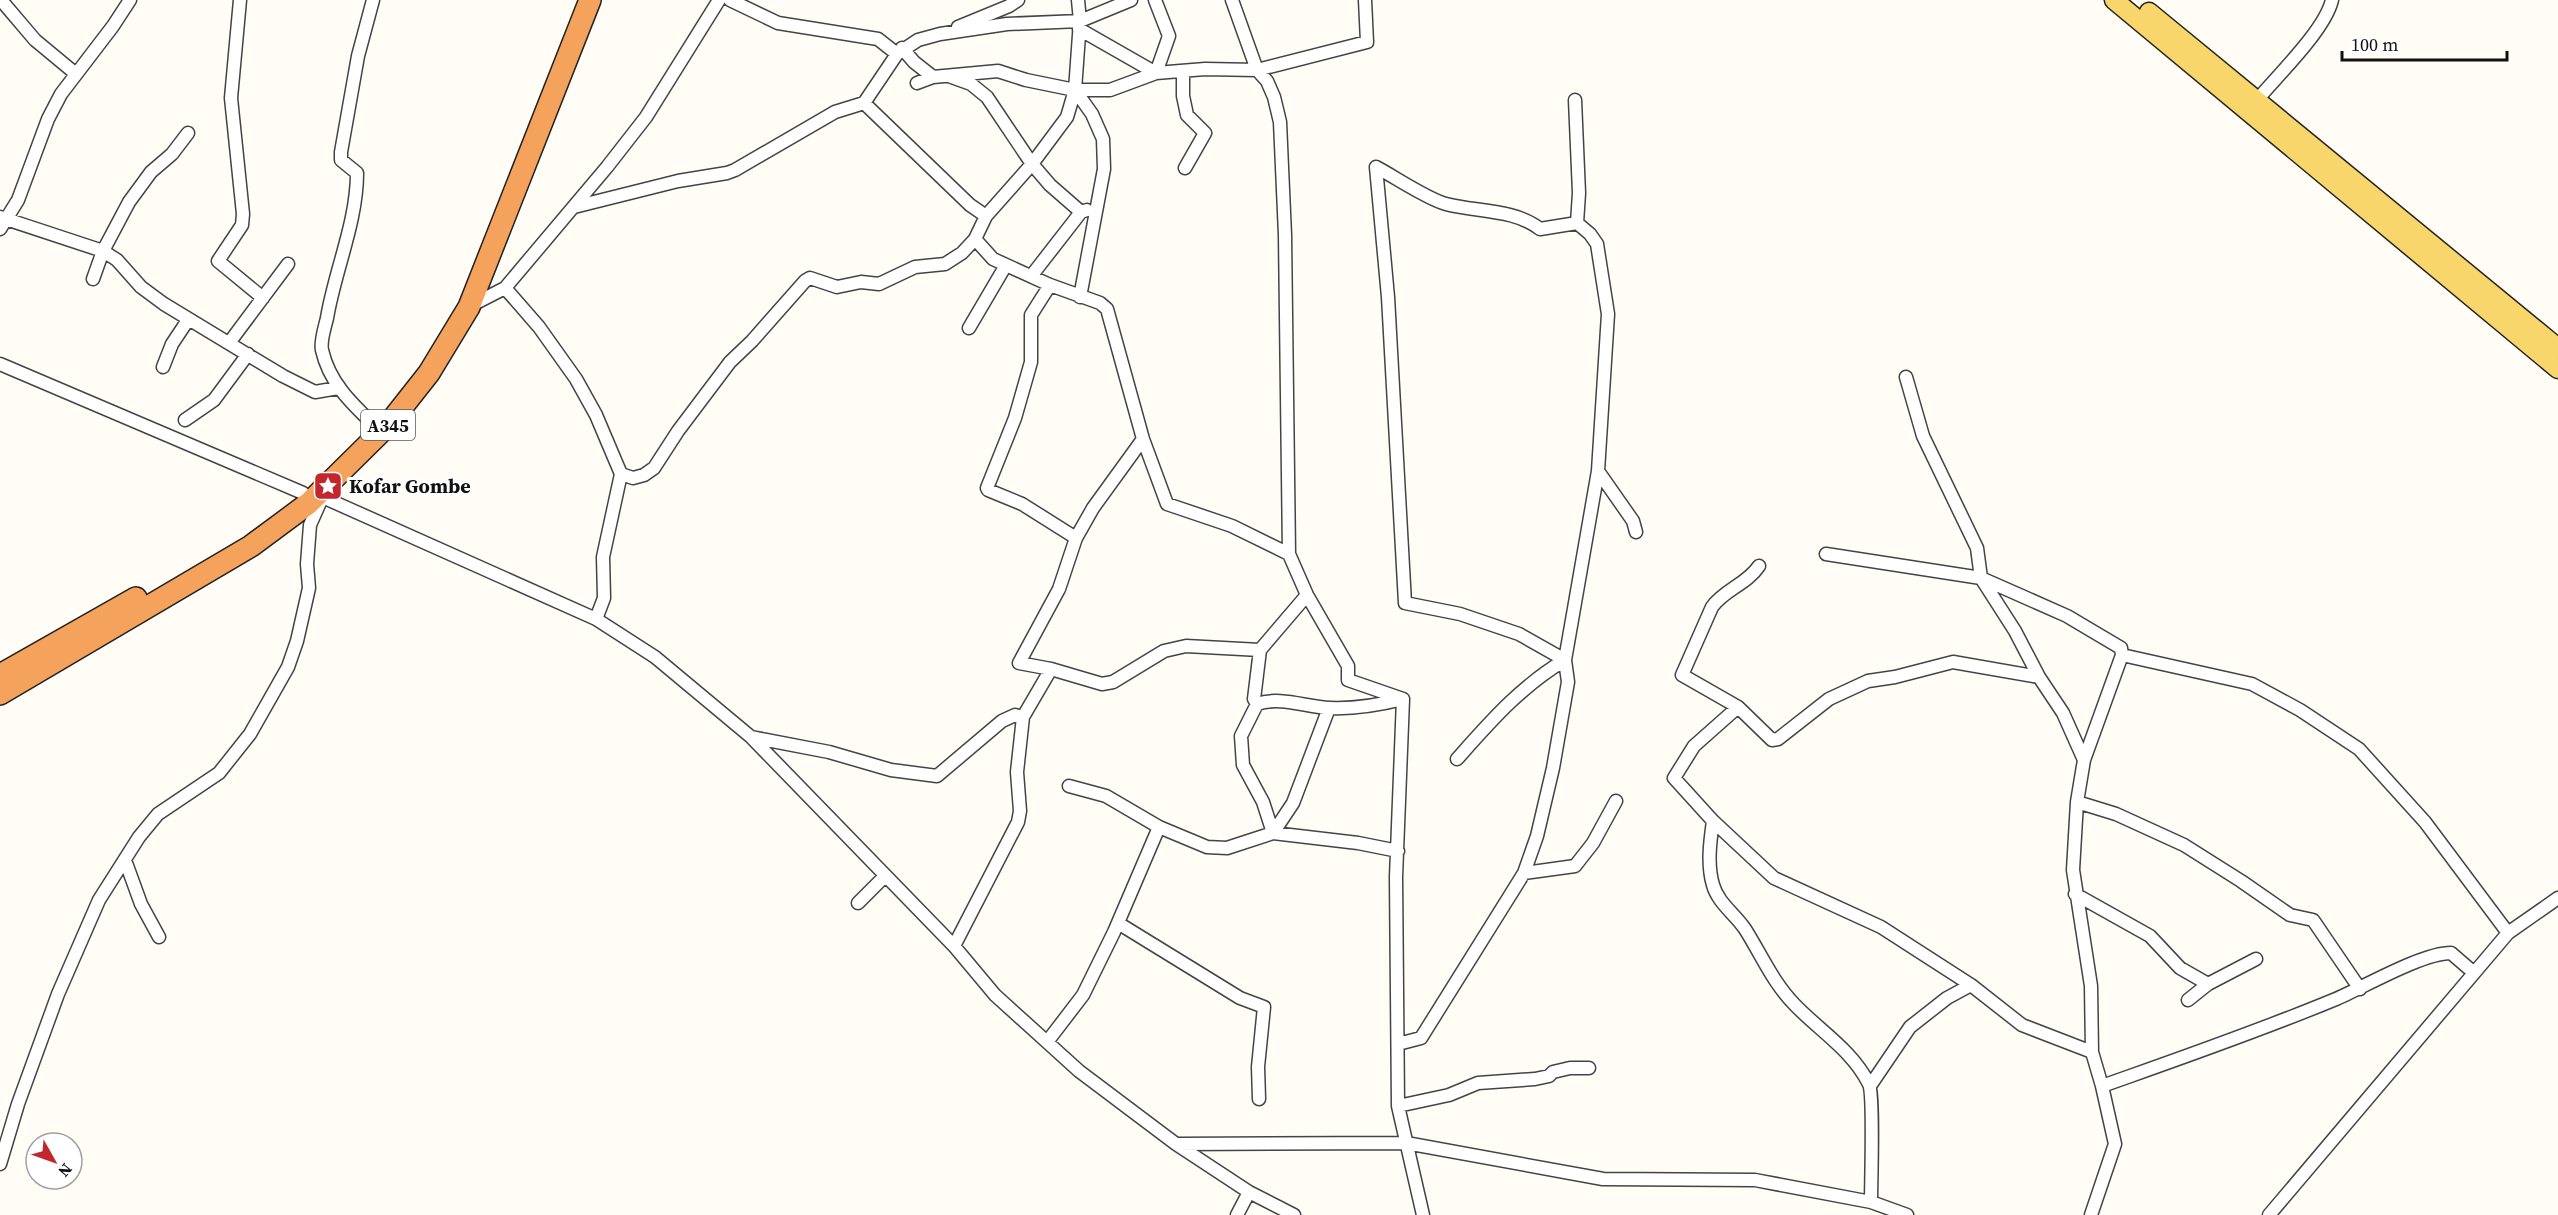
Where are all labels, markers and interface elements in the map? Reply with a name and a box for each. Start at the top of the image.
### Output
scale bar [2342,24,2507,62]
text: 100 m [2351,32,2398,57]
road number: A345 [361,410,415,440]
place icon: Kofar Gombe [312,470,344,502]
place label: Kofar Gombe [349,472,471,500]
north arrow [24,1131,84,1191]
text: N [53,1159,78,1182]

